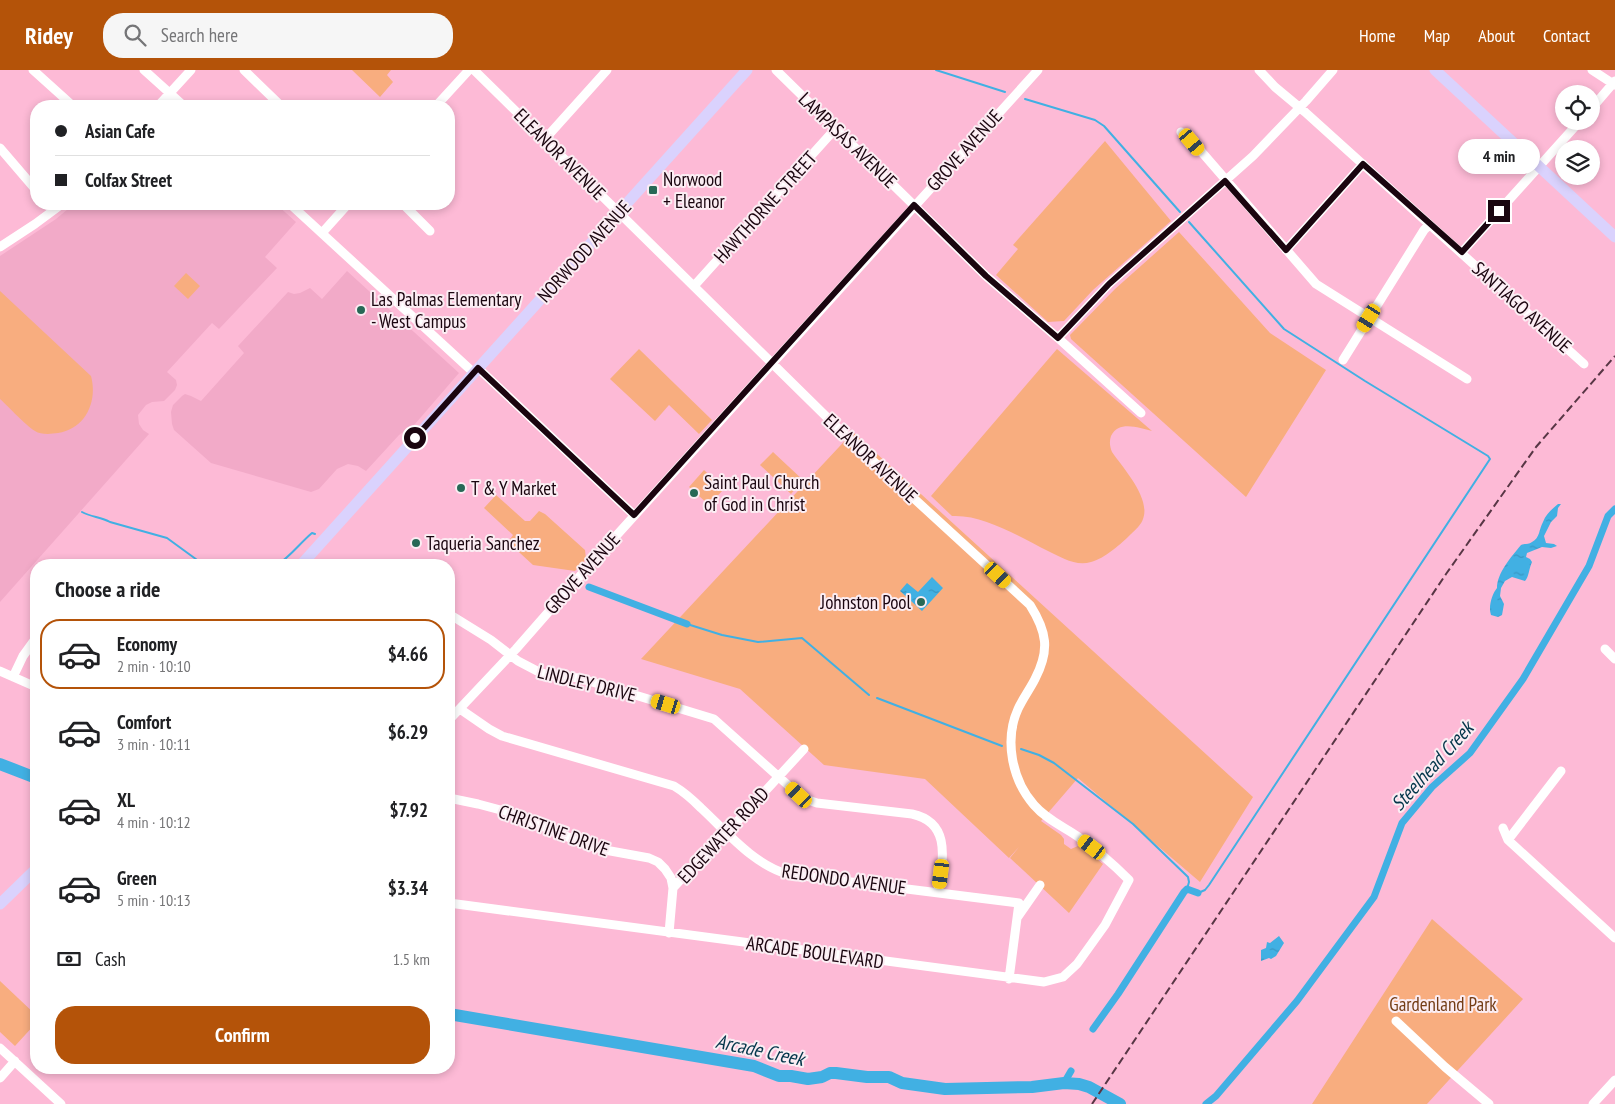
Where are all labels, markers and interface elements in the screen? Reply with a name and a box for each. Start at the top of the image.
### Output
search box [103,13,453,58]
text: Ridey [25,20,73,51]
icon: search [121,21,149,49]
text: Search here [161,23,238,47]
text: Home [1359,24,1396,47]
text: Map [1424,24,1450,47]
text: About [1478,24,1515,47]
text: Contact [1543,24,1590,47]
map controls [1555,85,1600,185]
button: locate [1555,85,1600,130]
street label: LAMPASAS AVENUE [794,87,902,193]
street label: ELEANOR AVENUE [509,103,611,205]
street label: GROVE AVENUE [921,104,1007,196]
text: Asian Cafe [85,119,155,143]
car [1176,126,1207,158]
callout: 4 min [1458,138,1540,174]
button: layers [1555,140,1600,185]
street label: HAWTHORNE STREET [708,146,822,268]
text: 4 min [1483,146,1515,166]
place label: Norwood + Eleanor [663,167,725,213]
text: Colfax Street [85,168,172,192]
marker: Norwood + Eleanor [647,184,659,196]
street label: NORWOOD AVENUE [532,195,636,307]
route end [1488,200,1510,222]
street label: SANTIAGO AVENUE [1467,256,1577,358]
place label: Las Palmas Elementary - West Campus [371,287,522,333]
car [1354,301,1383,335]
marker: Las Palmas Elementary - West Campus [355,304,367,316]
street label: ELEANOR AVENUE [819,408,923,508]
route start [404,427,426,449]
place label: Saint Paul Church of God in Christ [704,470,819,516]
place label: T & Y Market [471,476,557,500]
marker: T & Y Market [455,482,467,494]
marker: Saint Paul Church of God in Christ [688,487,700,499]
street label: GROVE AVENUE [539,527,625,619]
place label: Taqueria Sanchez [426,531,540,555]
marker: Taqueria Sanchez [410,537,422,549]
car [981,559,1014,591]
text: Choose a ride [55,575,160,603]
place label: Johnston Pool [820,590,912,614]
marker: Johnston Pool [915,596,927,608]
icon: car [57,632,102,677]
text: Economy [117,632,177,656]
text: $4.66 [388,642,428,666]
text: 2 min · 10:10 [117,656,191,676]
street label: LINDLEY DRIVE [535,659,639,707]
car [649,692,682,716]
icon: car [57,710,102,755]
text: Comfort [117,710,171,734]
water label: Steelhead Creek [1385,714,1480,816]
text: $6.29 [388,720,428,744]
text: 3 min · 10:11 [117,734,191,754]
car [782,779,815,811]
street label: EDGEWATER ROAD [672,782,774,888]
icon: car [57,788,102,833]
text: XL [117,788,135,812]
text: $7.92 [390,798,428,822]
street label: CHRISTINE DRIVE [495,799,613,861]
text: 4 min · 10:12 [117,812,191,832]
car [1075,832,1108,862]
street label: REDONDO AVENUE [780,858,908,900]
car [931,858,950,890]
icon: car [57,866,102,911]
text: Green [117,866,157,890]
text: $3.34 [388,876,428,900]
text: 5 min · 10:13 [117,890,191,910]
street label: ARCADE BOULEVARD [745,930,885,974]
icon: cash [55,945,83,973]
text: Cash [95,947,126,971]
text: 1.5 km [393,949,430,969]
park label: Gardenland Park [1389,992,1497,1016]
button: Confirm [55,1006,430,1064]
water label: Arcade Creek [713,1028,809,1073]

